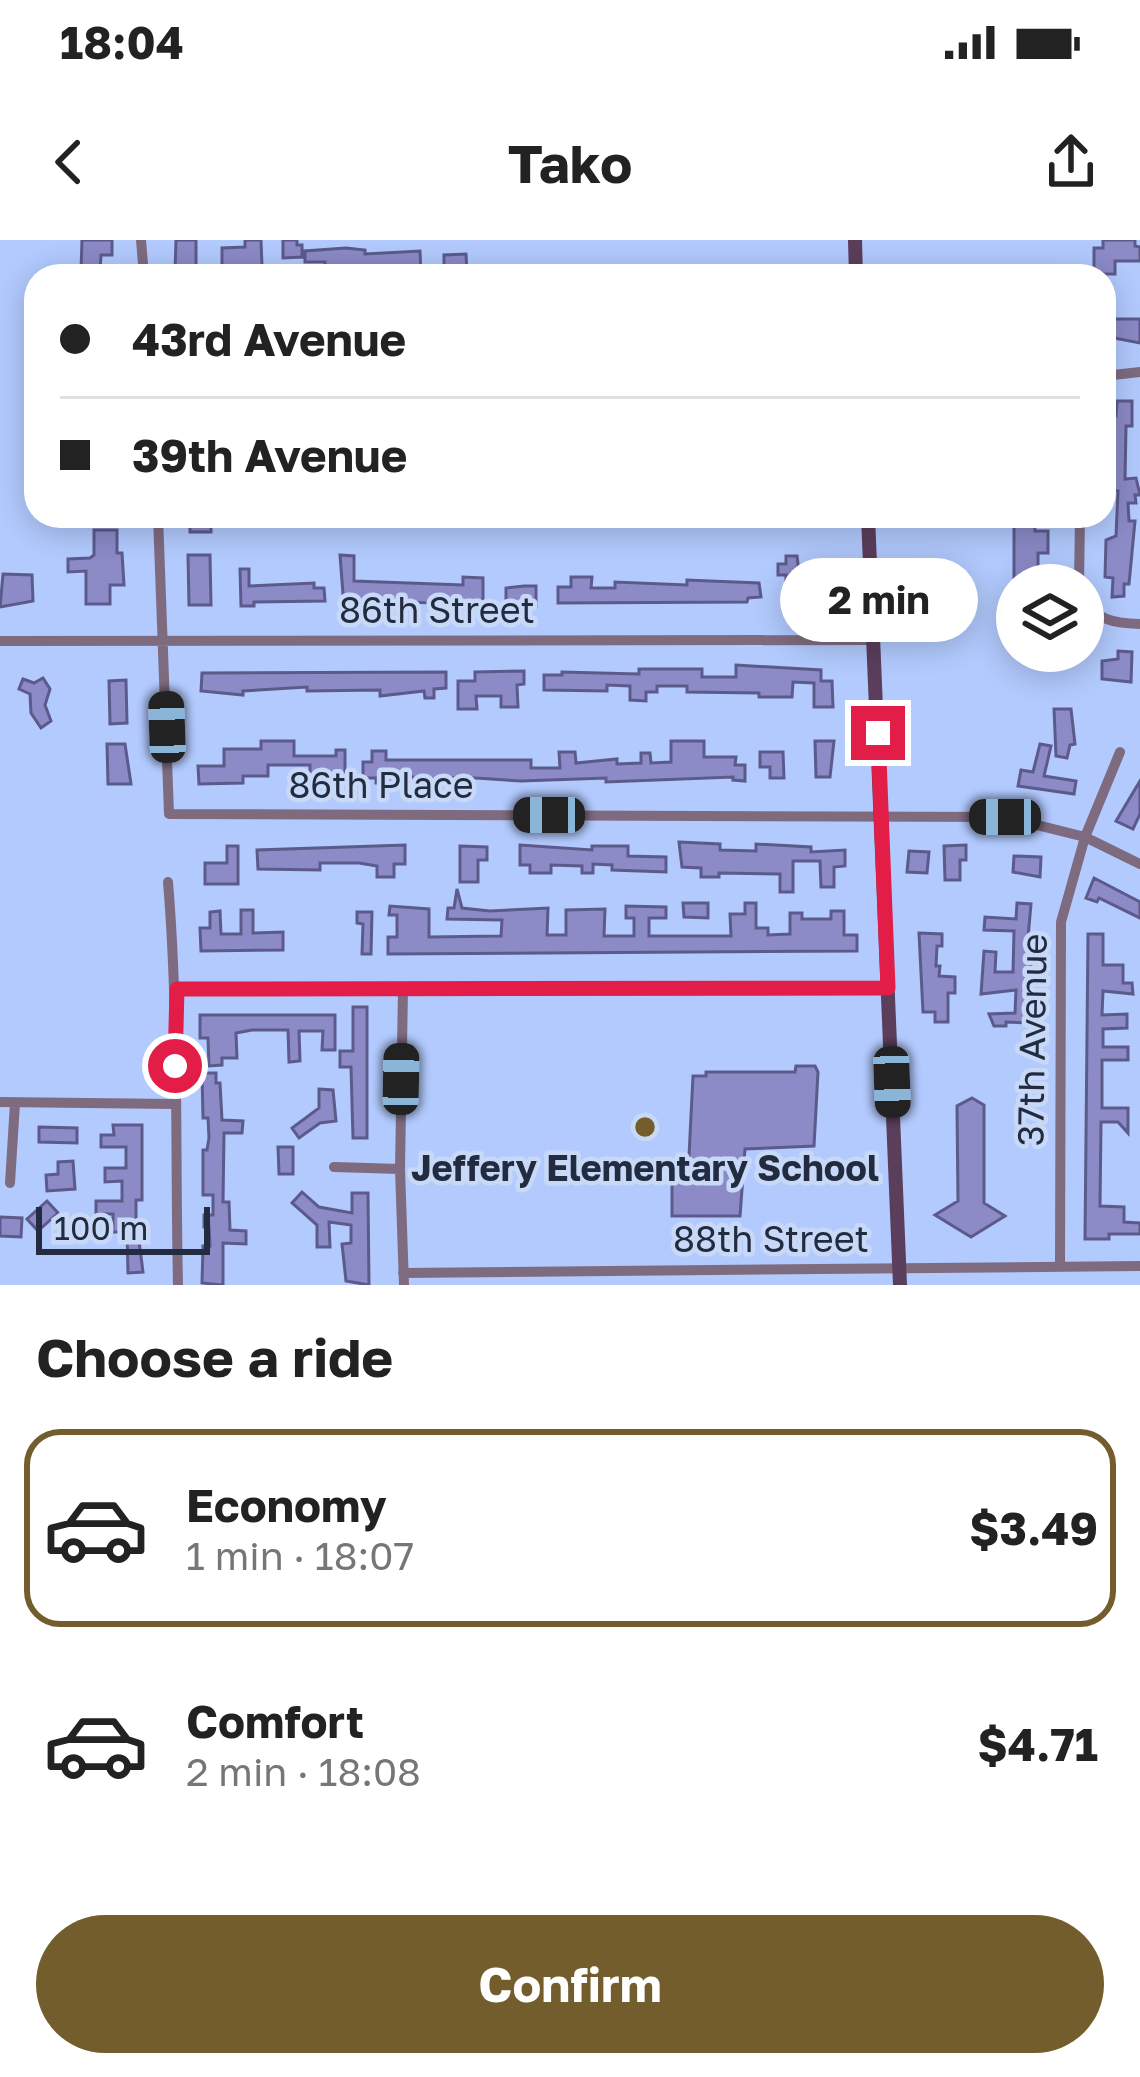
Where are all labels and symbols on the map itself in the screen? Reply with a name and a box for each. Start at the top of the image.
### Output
callout: 2 min [779,559,977,643]
street label: 86th Street [339,588,535,631]
car [148,690,186,764]
route end [851,706,905,760]
street label: 86th Place [288,763,474,806]
car [513,797,585,833]
car [969,799,1041,835]
street label: 37th Avenue [1008,933,1055,1147]
route start [148,1039,202,1093]
car [382,1043,420,1115]
car [873,1045,911,1119]
marker: Jeffery Elementary School [632,1114,658,1140]
place label: Jeffery Elementary School [411,1146,879,1189]
scale bar [36,1201,210,1254]
street label: 88th Street [673,1217,869,1260]

